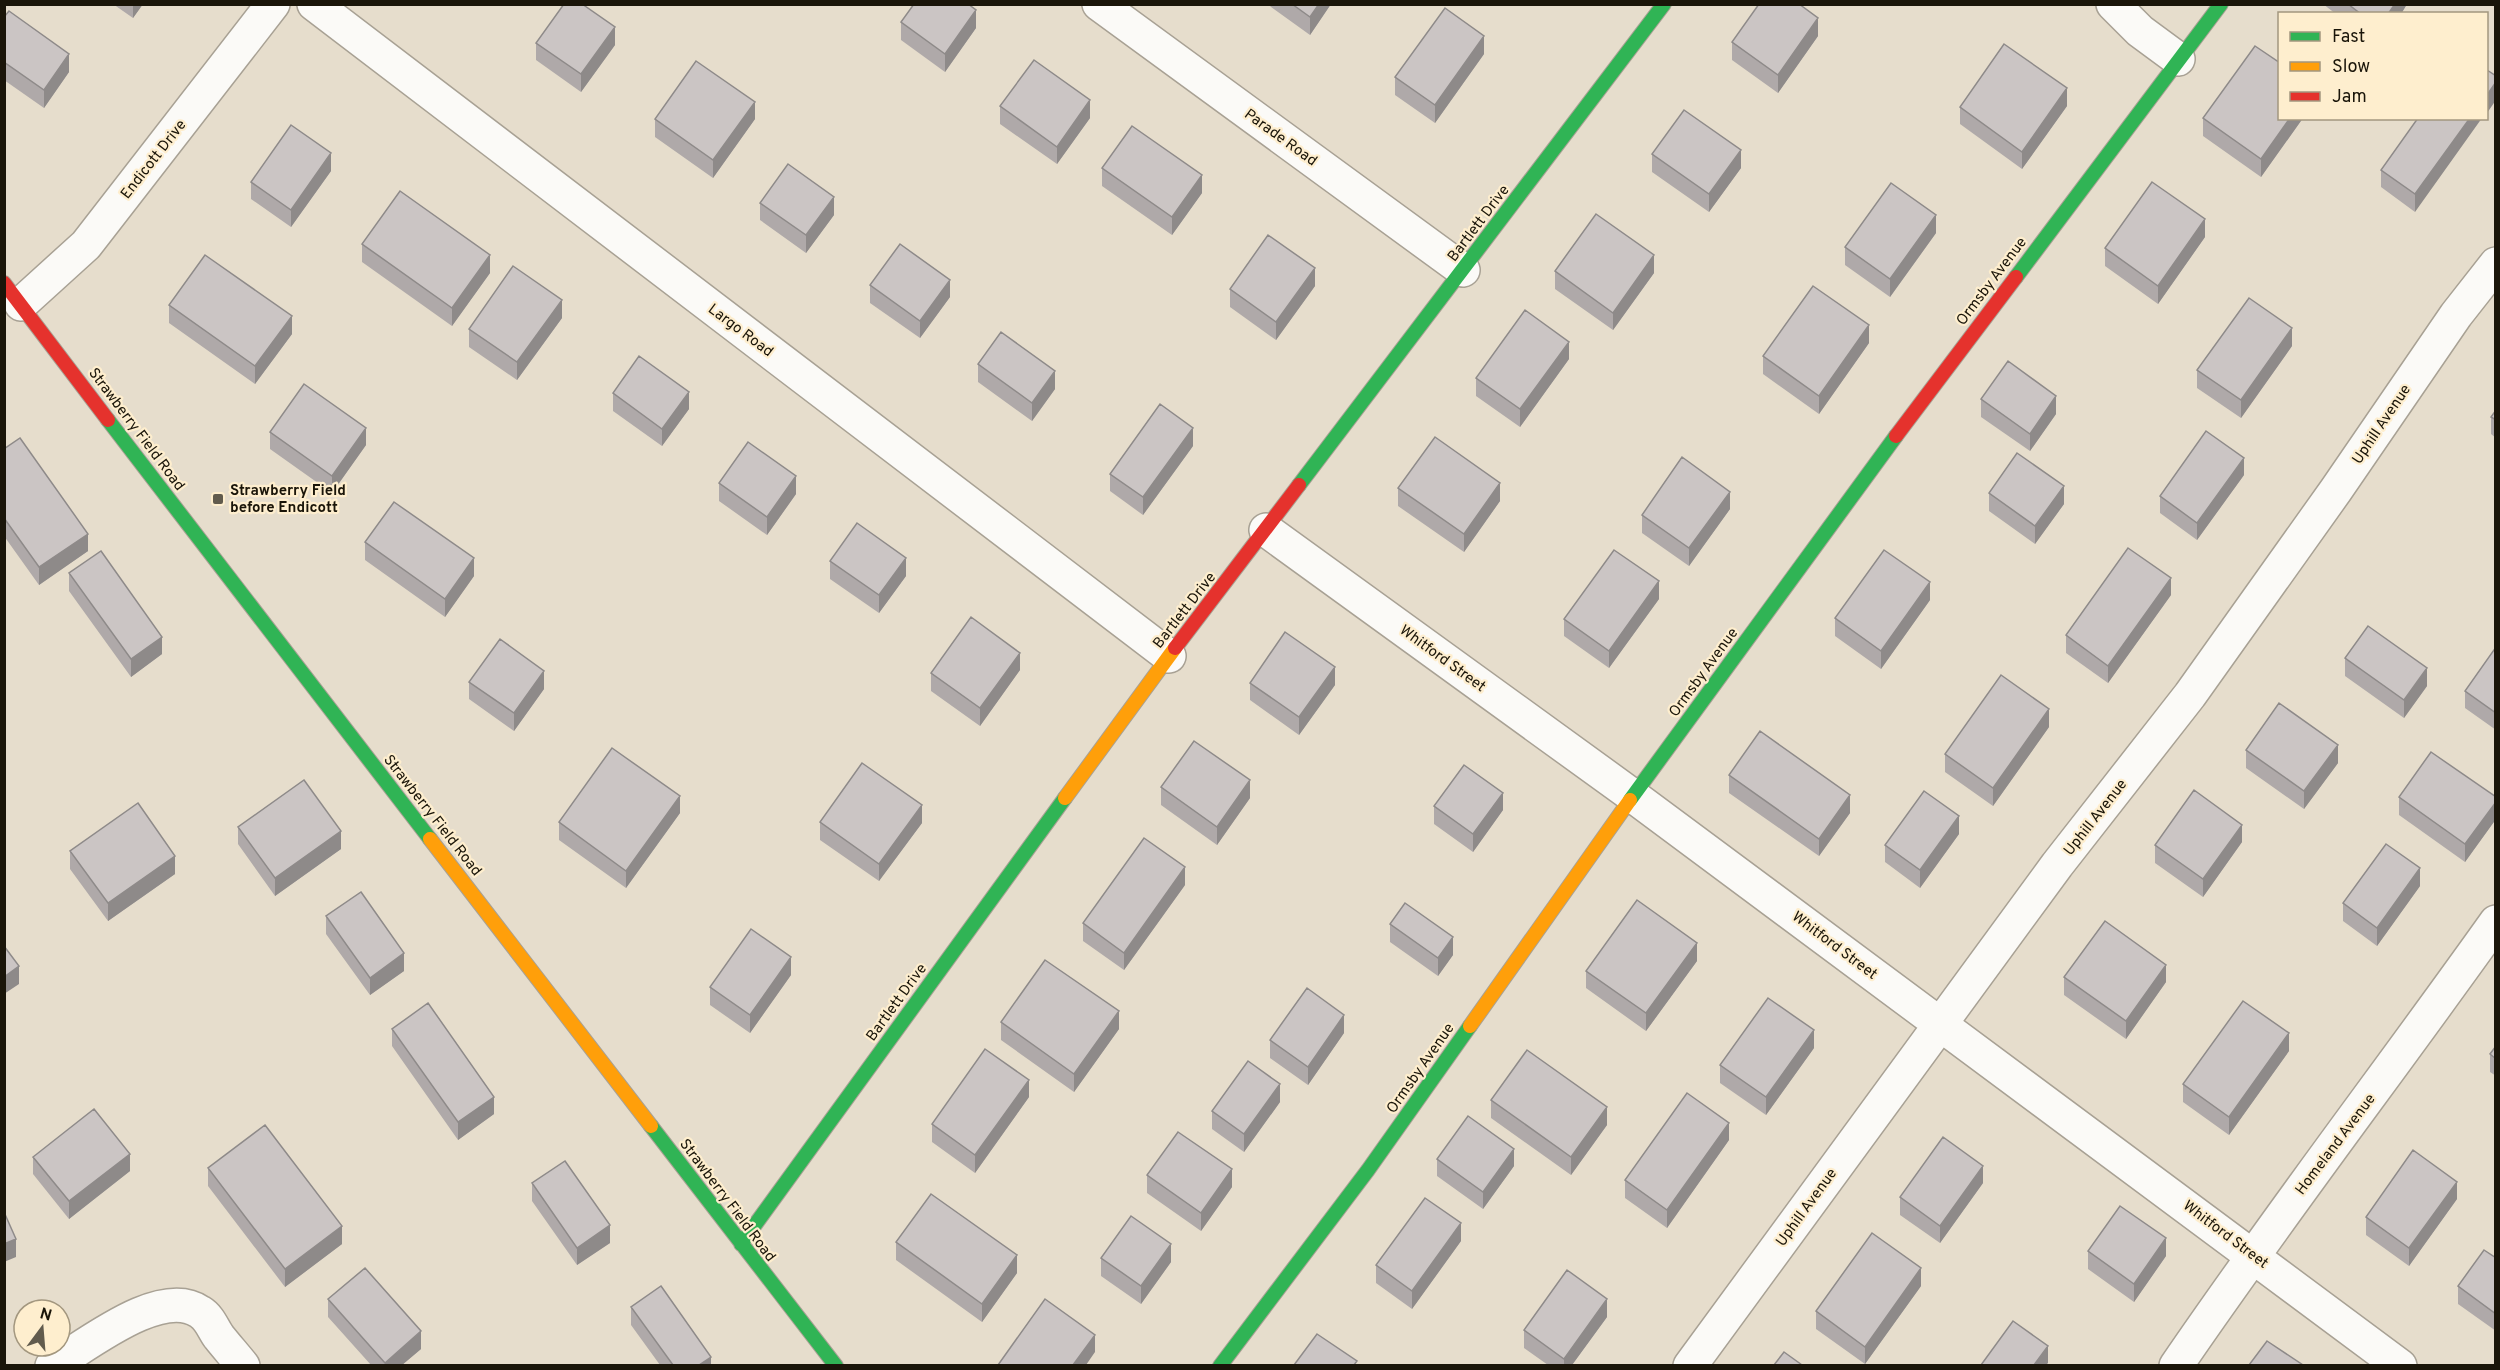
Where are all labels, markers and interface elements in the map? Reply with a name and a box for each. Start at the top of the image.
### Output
legend [2278,12,2488,120]
text: Fast [2332,26,2365,49]
text: Slow [2332,56,2370,79]
text: Jam [2332,86,2367,109]
street label: Parade Road [1240,105,1320,171]
street label: Endicott Drive [117,116,191,204]
street label: Bartlett Drive [1444,182,1514,266]
street label: Ormsby Avenue [1953,234,2032,330]
street label: Largo Road [704,300,777,362]
street label: Strawberry Field Road [83,365,188,495]
street label: Uphill Avenue [2349,381,2416,468]
place label: Strawberry Field before Endicott [230,482,346,518]
marker: Strawberry Field before Endicott [211,492,225,506]
street label: Bartlett Drive [1150,569,1221,653]
street label: Whitford Street [1395,622,1489,697]
street label: Ormsby Avenue [1665,624,1743,721]
street label: Strawberry Field Road [378,751,485,880]
street label: Uphill Avenue [2060,776,2132,860]
street label: Whitford Street [1788,908,1881,984]
street label: Bartlett Drive [863,960,932,1045]
street label: Ormsby Avenue [1383,1020,1459,1118]
street label: Homeland Avenue [2292,1090,2381,1199]
street label: Strawberry Field Road [674,1136,779,1266]
street label: Uphill Avenue [1772,1165,1842,1251]
street label: Whitford Street [2179,1197,2272,1273]
north arrow [12,1298,72,1358]
text: N [37,1304,54,1327]

